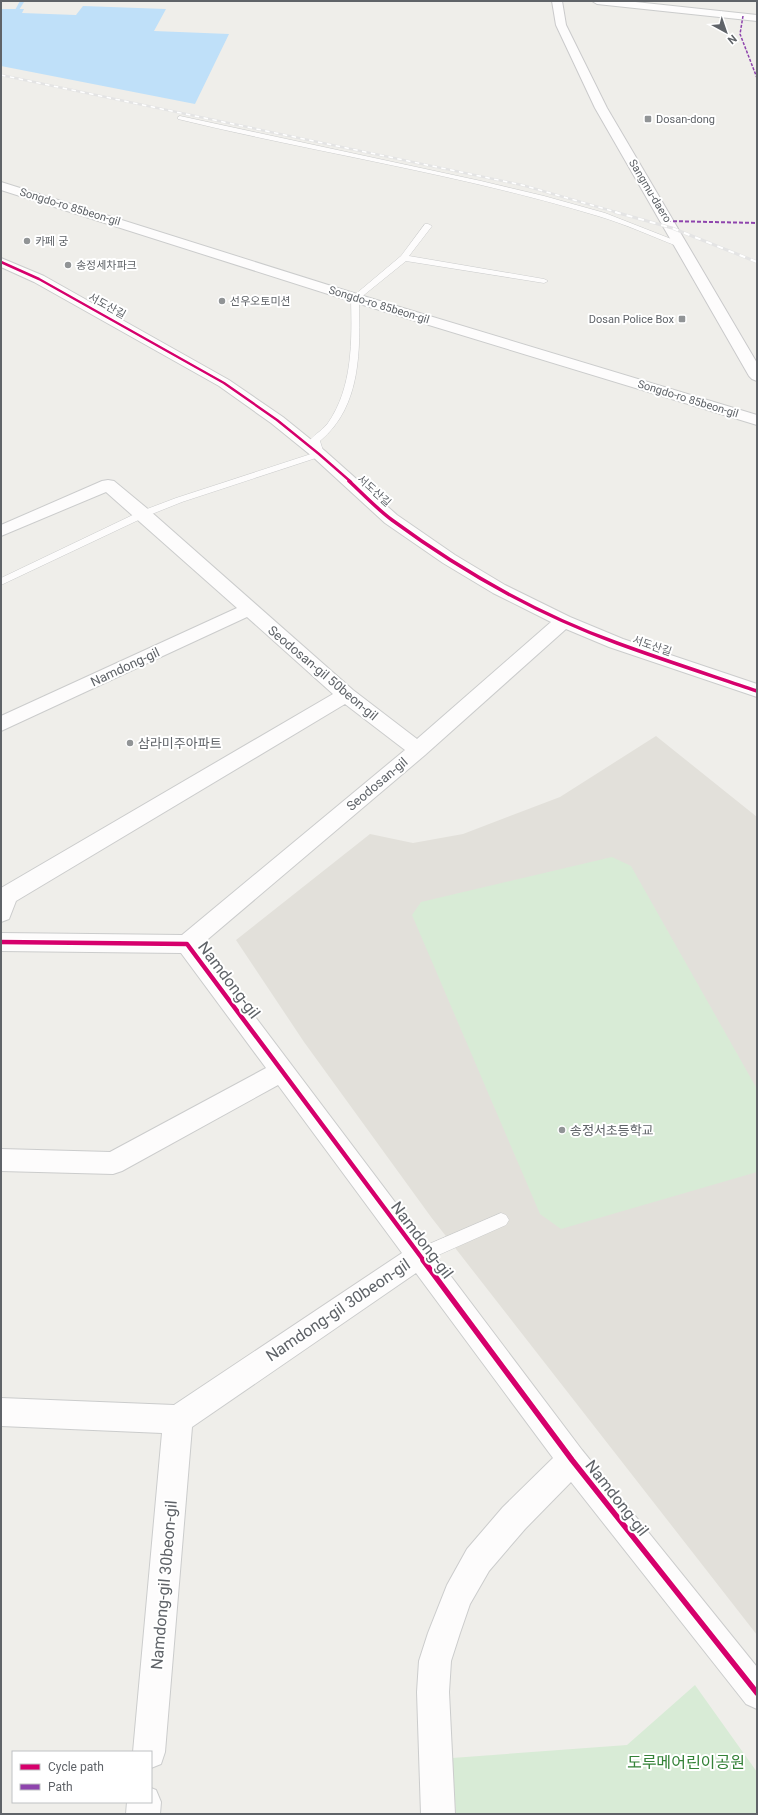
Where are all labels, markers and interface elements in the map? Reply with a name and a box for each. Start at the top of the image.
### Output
north arrow [706,12,746,52]
text: N [725,32,739,47]
place label: Dosan-dong [656,113,715,126]
marker: Dosan-dong [643,114,653,124]
street label: Sangmu-daero [626,157,674,225]
street label: Songdo-ro 85beon-gil [18,186,122,228]
place label: 카페 궁 [35,235,68,248]
marker: 카페 궁 [22,236,32,246]
place label: 송정세차파크 [76,259,137,272]
marker: 송정세차파크 [63,260,73,270]
street label: Songdo-ro 85beon-gil [327,284,431,326]
street label: 서도산길 [86,291,128,321]
place label: 선우오토미션 [230,295,291,308]
marker: 선우오토미션 [217,296,227,306]
place label: Dosan Police Box [589,313,675,326]
marker: Dosan Police Box [677,314,687,324]
street label: Songdo-ro 85beon-gil [636,378,740,420]
street label: 서도산길 [355,473,393,509]
street label: Seodosan-gil 50beon-gil [265,623,381,723]
street label: 서도산길 [631,633,673,659]
street label: Namdong-gil [88,645,162,689]
place label: 삼라미주아파트 [138,736,222,751]
marker: 삼라미주아파트 [125,738,135,748]
street label: Seodosan-gil [343,754,411,814]
street label: Namdong-gil [194,938,264,1022]
place label: 송정서초등학교 [570,1123,654,1138]
marker: 송정서초등학교 [557,1125,567,1135]
street label: Namdong-gil [387,1198,457,1282]
street label: Namdong-gil 30beon-gil [262,1255,414,1365]
street label: Namdong-gil [581,1456,653,1540]
street label: Namdong-gil 30beon-gil [147,1500,181,1670]
legend [12,1751,152,1803]
park label: 도루메어린이공원 [627,1753,745,1772]
text: Cycle path [48,1760,104,1774]
text: Path [48,1780,73,1794]

